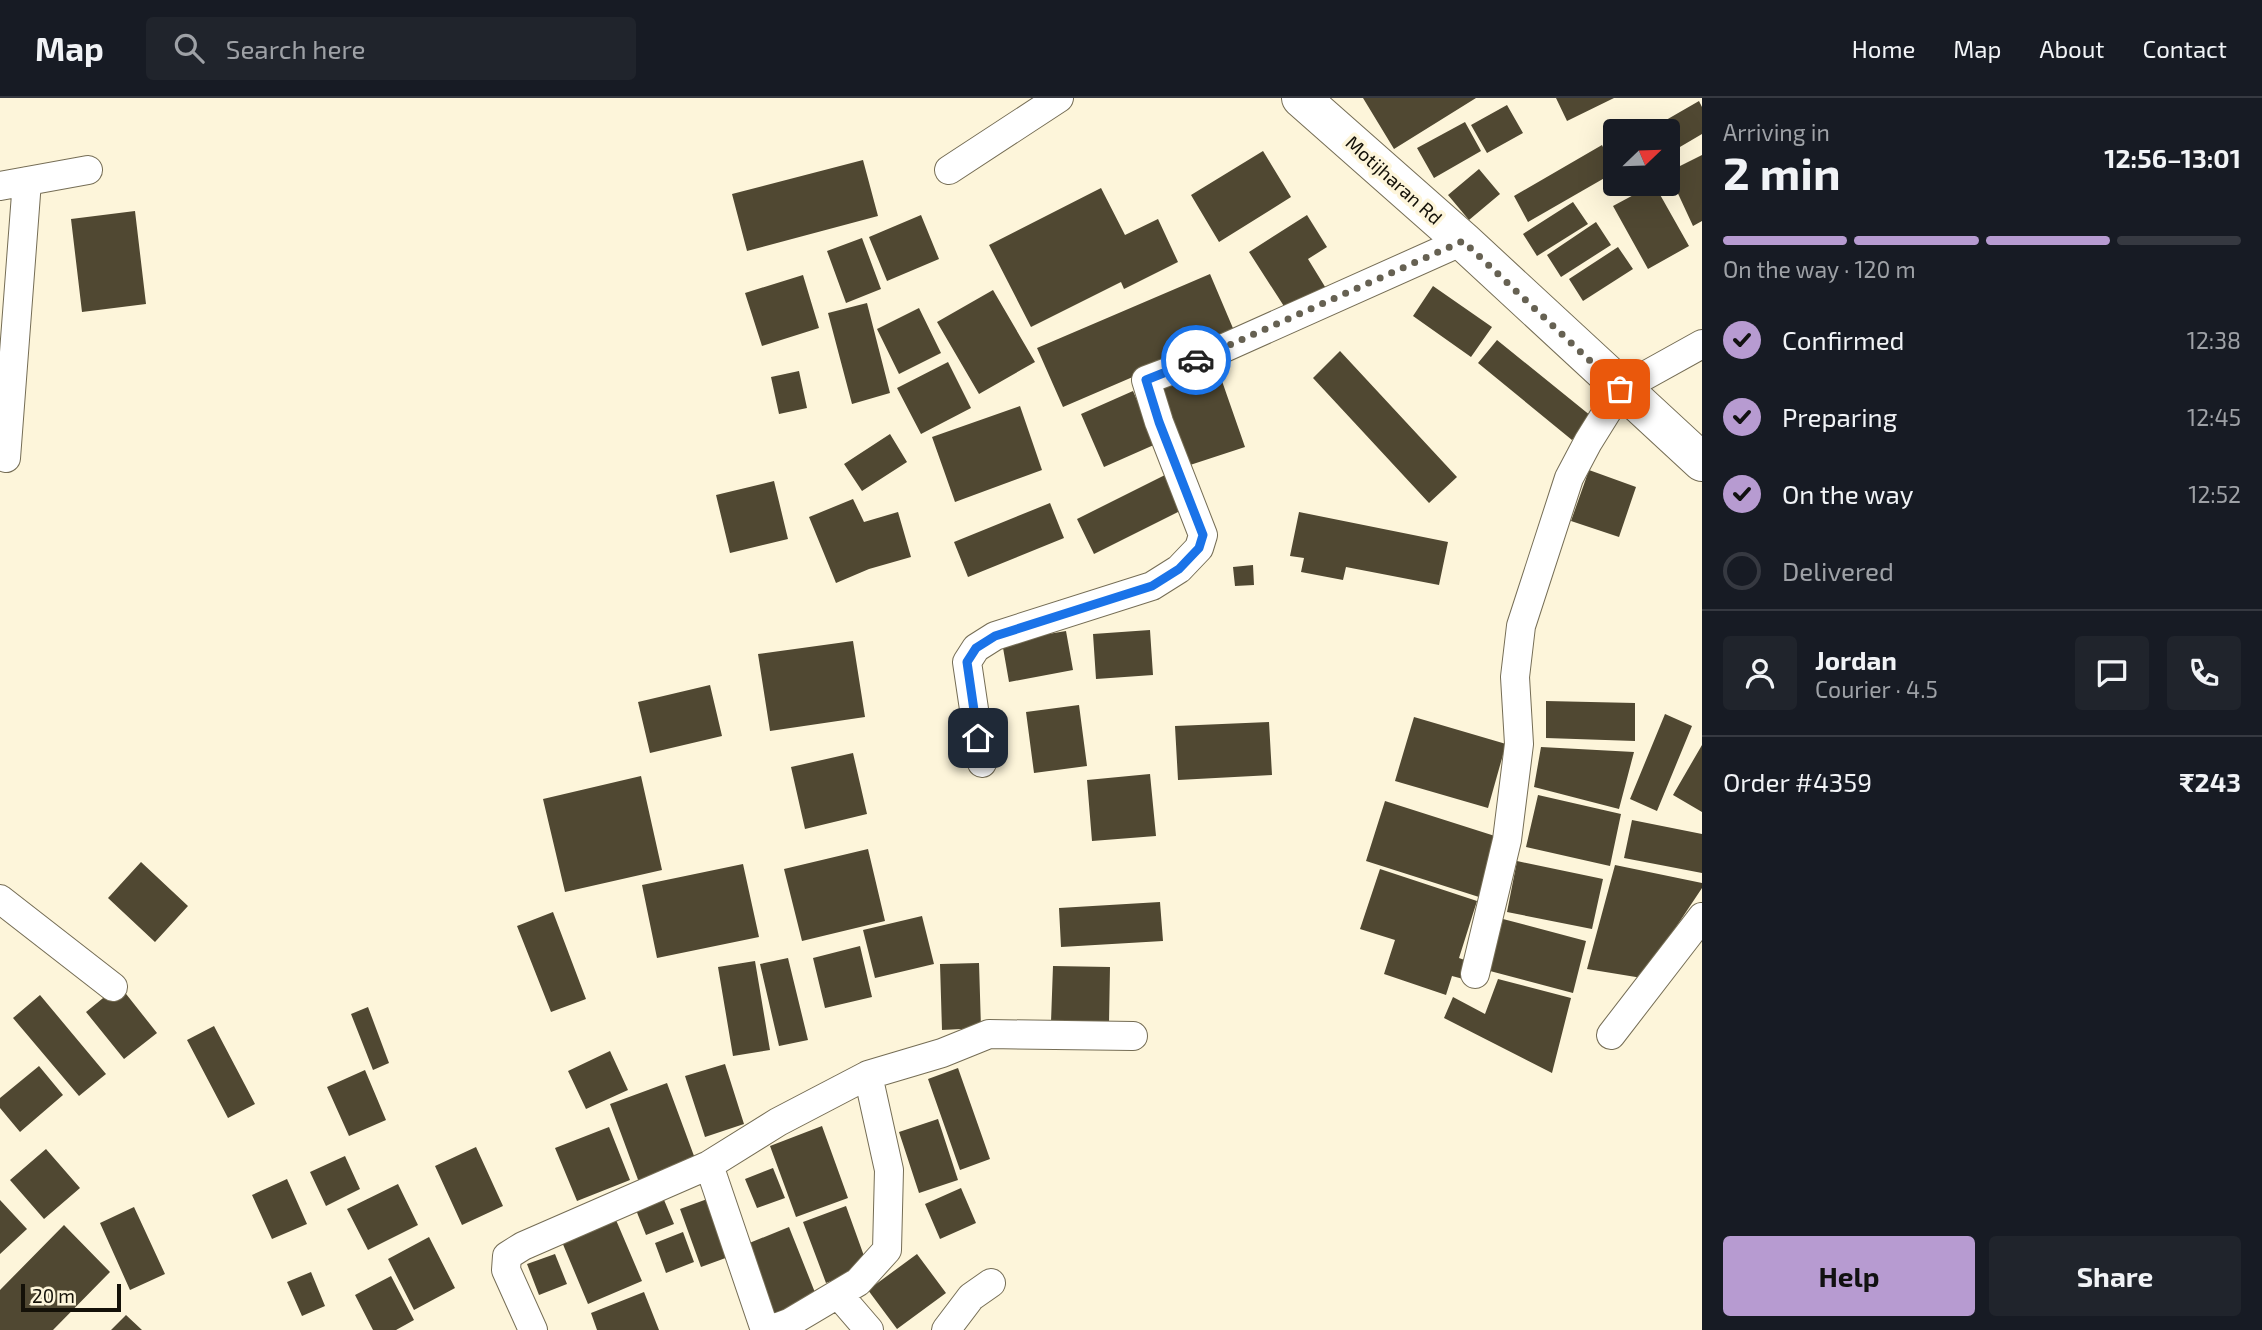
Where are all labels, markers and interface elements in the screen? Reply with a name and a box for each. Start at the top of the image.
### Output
search box [146,17,636,80]
text: Map [35,28,104,68]
icon: search [170,29,208,67]
text: Search here [226,33,365,64]
text: Home [1852,34,1915,63]
text: Map [1953,34,2001,63]
text: About [2039,34,2105,63]
text: Contact [2143,34,2227,63]
text: Arriving in [1723,118,1830,146]
north arrow [1603,119,1680,196]
map controls [1603,119,1680,196]
street label: Motijharan Rd [1341,130,1447,229]
text: 12:56–13:01 [2104,142,2241,173]
text: 2 min [1723,144,1841,199]
text: On the way · 120 m [1723,255,1916,283]
icon: check [1723,321,1761,359]
text: Confirmed [1782,324,1905,355]
courier [1161,325,1231,395]
text: 12:38 [2187,326,2241,354]
icon: car [1177,341,1215,379]
pin [1590,359,1650,419]
icon: bag [1601,370,1639,408]
icon: check [1723,398,1761,436]
text: Preparing [1782,401,1897,432]
text: 12:45 [2187,403,2241,431]
icon: check [1723,475,1761,513]
text: On the way [1782,478,1913,509]
text: 12:52 [2188,480,2241,508]
text: Delivered [1782,555,1894,586]
button: person [1723,636,1797,710]
button: chat [2075,636,2149,710]
button: phone [2167,636,2241,710]
text: Jordan [1815,644,1897,675]
text: Courier · 4.5 [1815,675,1938,703]
pin [948,708,1008,768]
icon: home [959,719,997,757]
text: Order #4359 [1723,766,1872,797]
text: ₹243 [2179,766,2241,797]
button: Help [1723,1236,1975,1316]
button: Share [1989,1236,2241,1316]
scale bar [21,1281,121,1313]
text: 20 m [32,1284,75,1307]

